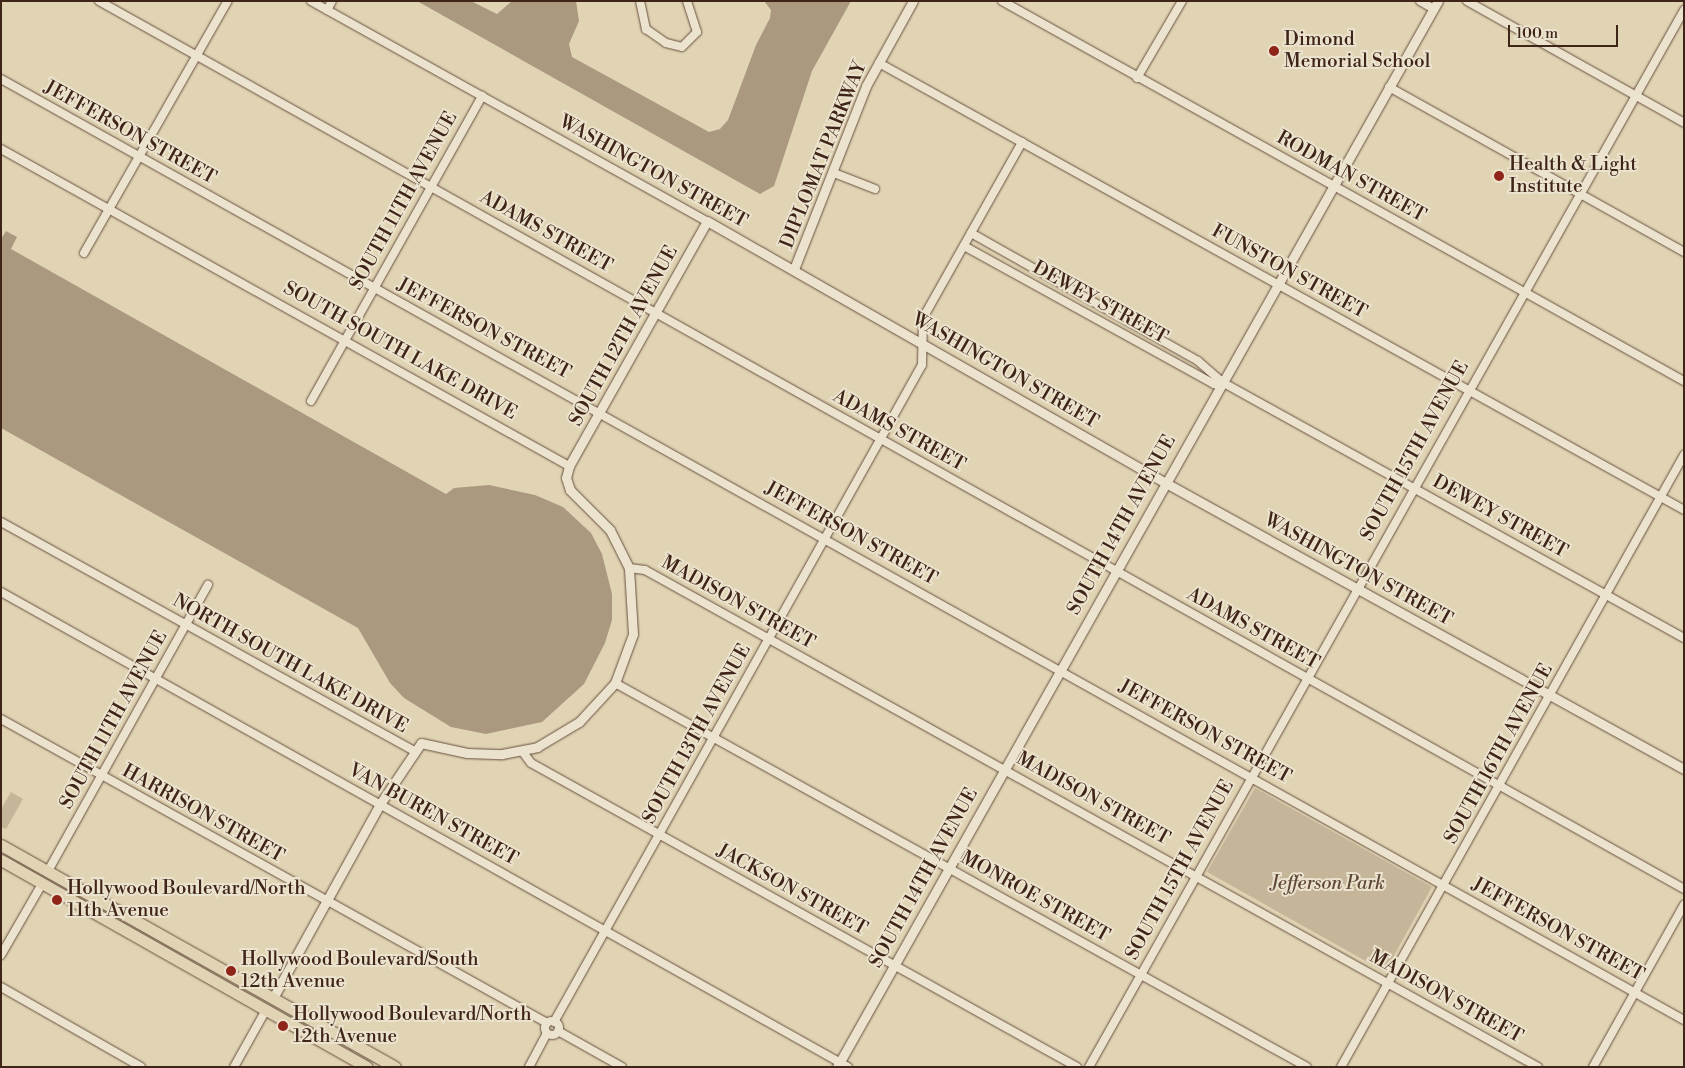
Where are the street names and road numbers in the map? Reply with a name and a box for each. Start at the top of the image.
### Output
street label: DIPLOMAT PARKWAY [776,58,872,252]
street label: JEFFERSON STREET [40,76,220,190]
street label: SOUTH 11TH AVENUE [345,108,463,294]
street label: WASHINGTON STREET [555,111,751,233]
street label: RODMAN STREET [1272,127,1430,227]
street label: ADAMS STREET [476,186,616,278]
street label: FUNSTON STREET [1207,220,1371,324]
street label: SOUTH 12TH AVENUE [565,242,683,430]
street label: DEWEY STREET [1029,256,1171,350]
street label: JEFFERSON STREET [393,274,575,384]
street label: SOUTH SOUTH LAKE DRIVE [279,277,521,425]
street label: WASHINGTON STREET [908,308,1102,434]
street label: SOUTH 15TH AVENUE [1356,357,1474,545]
street label: ADAMS STREET [829,385,969,477]
street label: SOUTH 14TH AVENUE [1063,431,1181,619]
street label: DEWEY STREET [1429,470,1571,564]
street label: JEFFERSON STREET [761,477,941,591]
street label: WASHINGTON STREET [1260,509,1456,631]
street label: MADISON STREET [657,551,819,655]
street label: ADAMS STREET [1183,583,1323,675]
street label: NORTH SOUTH LAKE DRIVE [168,590,412,738]
street label: SOUTH 11TH AVENUE [55,627,173,813]
street label: SOUTH 13TH AVENUE [638,640,756,828]
street label: SOUTH 16TH AVENUE [1440,660,1558,848]
street label: JEFFERSON STREET [1115,675,1295,789]
street label: MADISON STREET [1012,747,1174,851]
street label: VAN BUREN STREET [344,759,522,871]
street label: HARRISON STREET [118,760,288,868]
street label: SOUTH 15TH AVENUE [1121,776,1239,964]
street label: SOUTH 14TH AVENUE [865,784,983,972]
street label: JACKSON STREET [713,839,871,941]
street label: MONROE STREET [956,847,1114,947]
street label: JEFFERSON STREET [1468,873,1648,987]
street label: MADISON STREET [1365,945,1527,1049]

